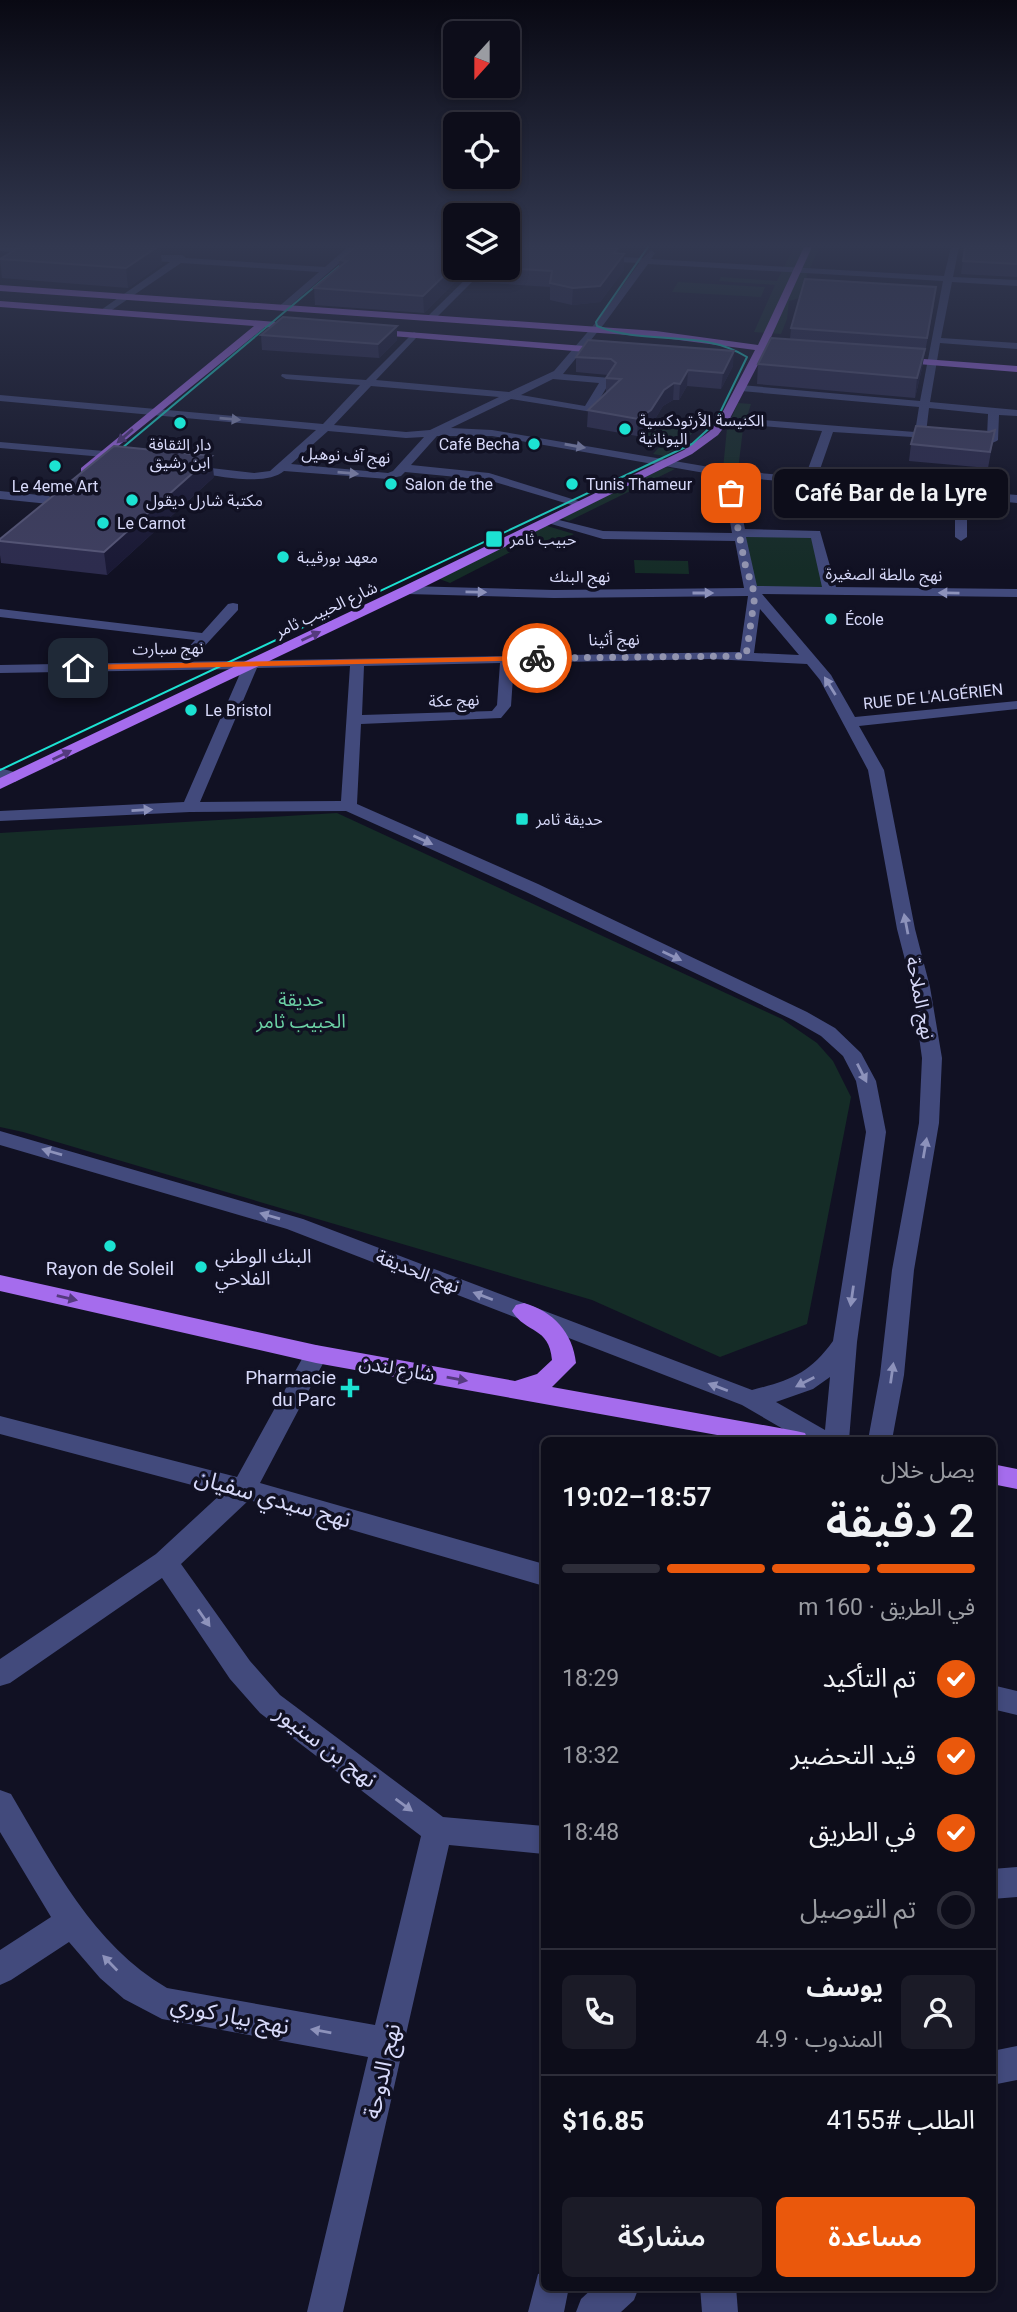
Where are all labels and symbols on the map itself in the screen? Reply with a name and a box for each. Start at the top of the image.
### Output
north arrow [443,21,520,98]
place label: الكنيسة الأرتودكسية اليونانية [639,411,764,448]
one-way arrow [219,414,241,425]
marker: دار الثقافة ابن رشيق [172,415,188,431]
marker: الكنيسة الأرتودكسية اليونانية [617,421,633,437]
one-way arrow [117,428,134,443]
place label: دار الثقافة ابن رشيق [149,435,211,473]
place label: Café Becha [439,435,520,454]
marker: Café Becha [526,436,542,452]
one-way arrow [564,441,586,452]
street label: نهج آف نوهيل [301,444,391,470]
marker: Le 4eme Art [47,458,63,474]
pin [701,463,761,523]
one-way arrow [337,468,359,479]
callout: Café Bar de la Lyre [773,468,1008,518]
place label: Salon de the [405,475,493,494]
place label: Tunis Thameur [586,475,693,494]
marker: Salon de the [383,476,399,492]
marker: Tunis Thameur [564,476,580,492]
place label: Le 4eme Art [12,477,98,496]
place label: مكتبة شارل ديقول [146,491,263,511]
marker: مكتبة شارل ديقول [124,492,140,508]
place label: Le Carnot [117,514,186,533]
marker: Le Carnot [95,515,111,531]
marker: حبيب ثامر [484,529,504,549]
place label: حبيب ثامر [509,530,577,549]
place label: معهد بورقيبة [297,548,378,567]
marker: معهد بورقيبة [275,549,291,565]
street label: نهج مالطة الصغيرة [825,564,943,588]
street label: نهج البنك [550,567,610,589]
street label: شارع الحبيب ثامر [271,578,382,645]
one-way arrow [465,586,487,598]
one-way arrow [692,587,714,598]
one-way arrow [938,587,960,599]
place label: École [845,610,884,629]
marker: École [823,611,839,627]
courier [502,623,572,693]
one-way arrow [301,630,321,641]
street label: نهج أثينا [588,630,640,652]
pin [48,638,108,698]
street label: نهج سبارت [132,638,204,662]
one-way arrow [824,677,837,696]
street label: RUE DE L'ALGÉRIEN [862,680,1004,713]
street label: نهج عكة [428,690,480,714]
place label: Le Bristol [205,701,272,720]
marker: Le Bristol [183,702,199,718]
one-way arrow [52,749,72,761]
one-way arrow [131,804,153,815]
place label: حديقة ثامر [535,810,603,829]
marker: حديقة ثامر [514,811,530,827]
one-way arrow [413,835,434,846]
one-way arrow [900,913,911,935]
one-way arrow [662,950,682,962]
street label: نهج الملاحة [898,955,940,1042]
park label: حديقة الحبيب ثامر [255,988,346,1033]
one-way arrow [856,1063,867,1083]
one-way arrow [920,1137,931,1159]
one-way arrow [41,1146,62,1156]
one-way arrow [259,1211,280,1221]
marker: Rayon de Soleil [102,1238,118,1254]
place label: البنك الوطني الفلاحي [215,1245,312,1293]
street label: نهج الحديقة [372,1245,463,1301]
place label: Rayon de Soleil [46,1257,174,1280]
marker: البنك الوطني الفلاحي [193,1259,209,1275]
one-way arrow [846,1286,857,1308]
one-way arrow [472,1290,493,1301]
one-way arrow [56,1293,78,1304]
street label: شارع لندن [357,1351,436,1388]
one-way arrow [887,1362,898,1384]
place label: Pharmacie du Parc [245,1366,336,1411]
one-way arrow [446,1374,468,1385]
one-way arrow [795,1376,816,1388]
marker: Pharmacie du Parc [342,1380,358,1396]
one-way arrow [707,1381,728,1392]
street label: نهج سيدي سفيان [191,1463,354,1537]
one-way arrow [197,1609,211,1627]
street label: نهج بن سنيور [267,1699,382,1796]
one-way arrow [395,1798,413,1812]
one-way arrow [102,1955,119,1972]
street label: نهج بيار كوري [168,1991,292,2043]
street label: نهج الدوحة [358,2021,409,2122]
one-way arrow [310,2026,332,2037]

